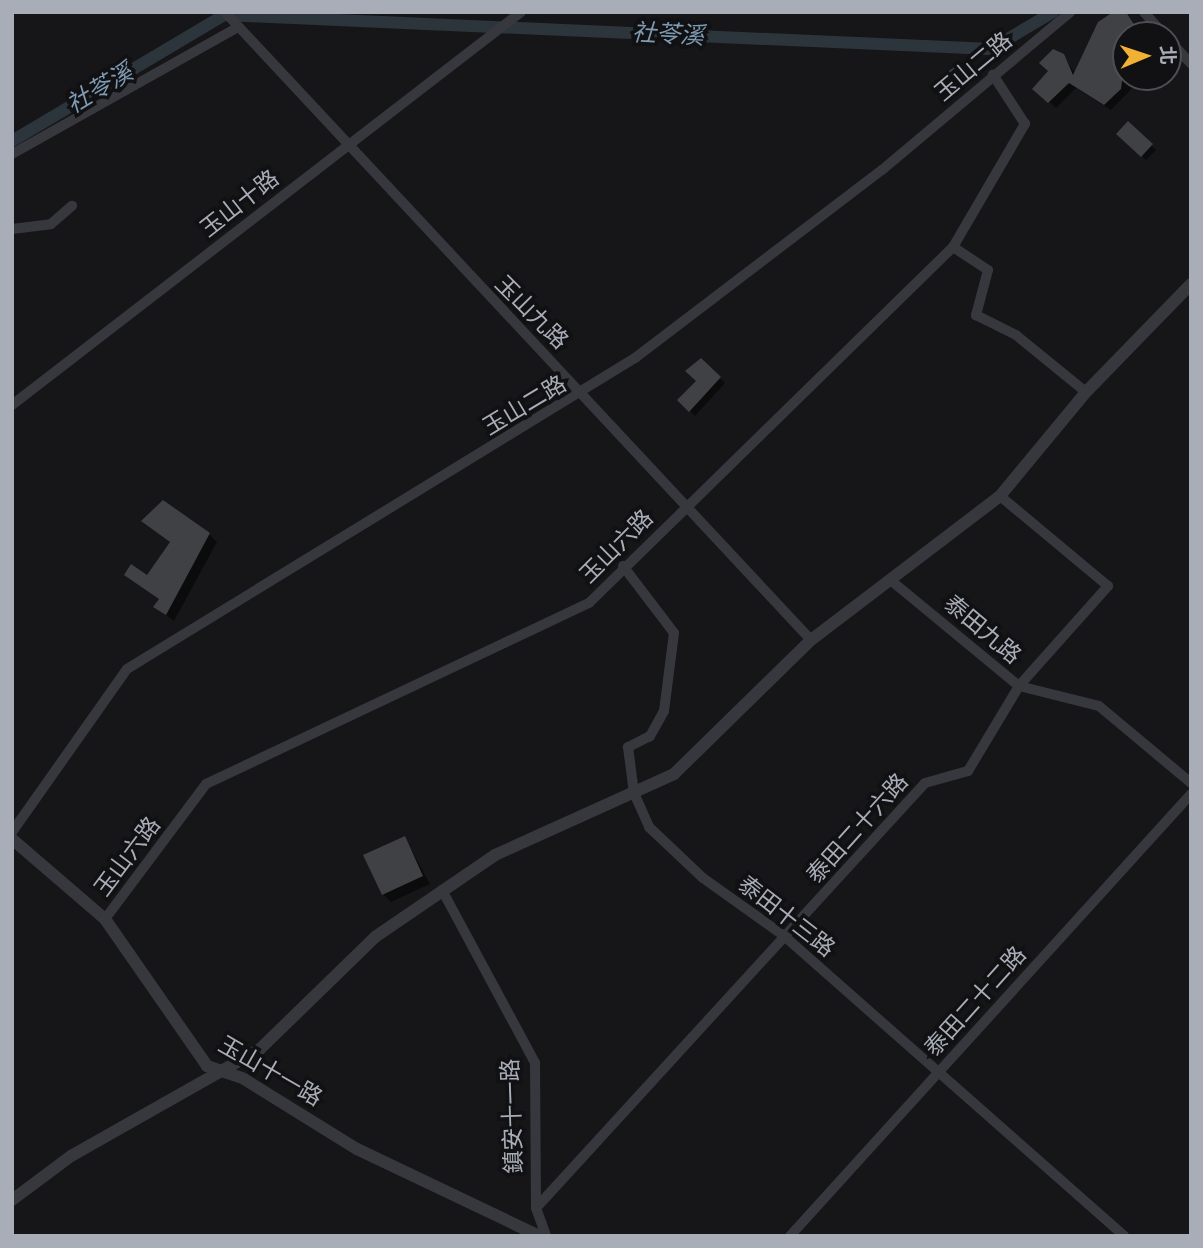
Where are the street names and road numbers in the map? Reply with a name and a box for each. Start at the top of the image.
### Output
street label: 玉山二路 [930,27,1018,107]
street label: 玉山十路 [195,165,285,243]
street label: 玉山九路 [489,271,573,355]
street label: 玉山二路 [478,370,572,442]
street label: 玉山六路 [575,505,659,589]
street label: 泰田九路 [938,590,1026,670]
street label: 泰田二十六路 [802,768,914,890]
street label: 玉山六路 [89,812,167,902]
street label: 泰田十三路 [732,871,840,963]
street label: 泰田二十二路 [920,941,1032,1063]
street label: 玉山十一路 [213,1031,327,1113]
street label: 鎮安十一路 [497,1058,529,1174]

